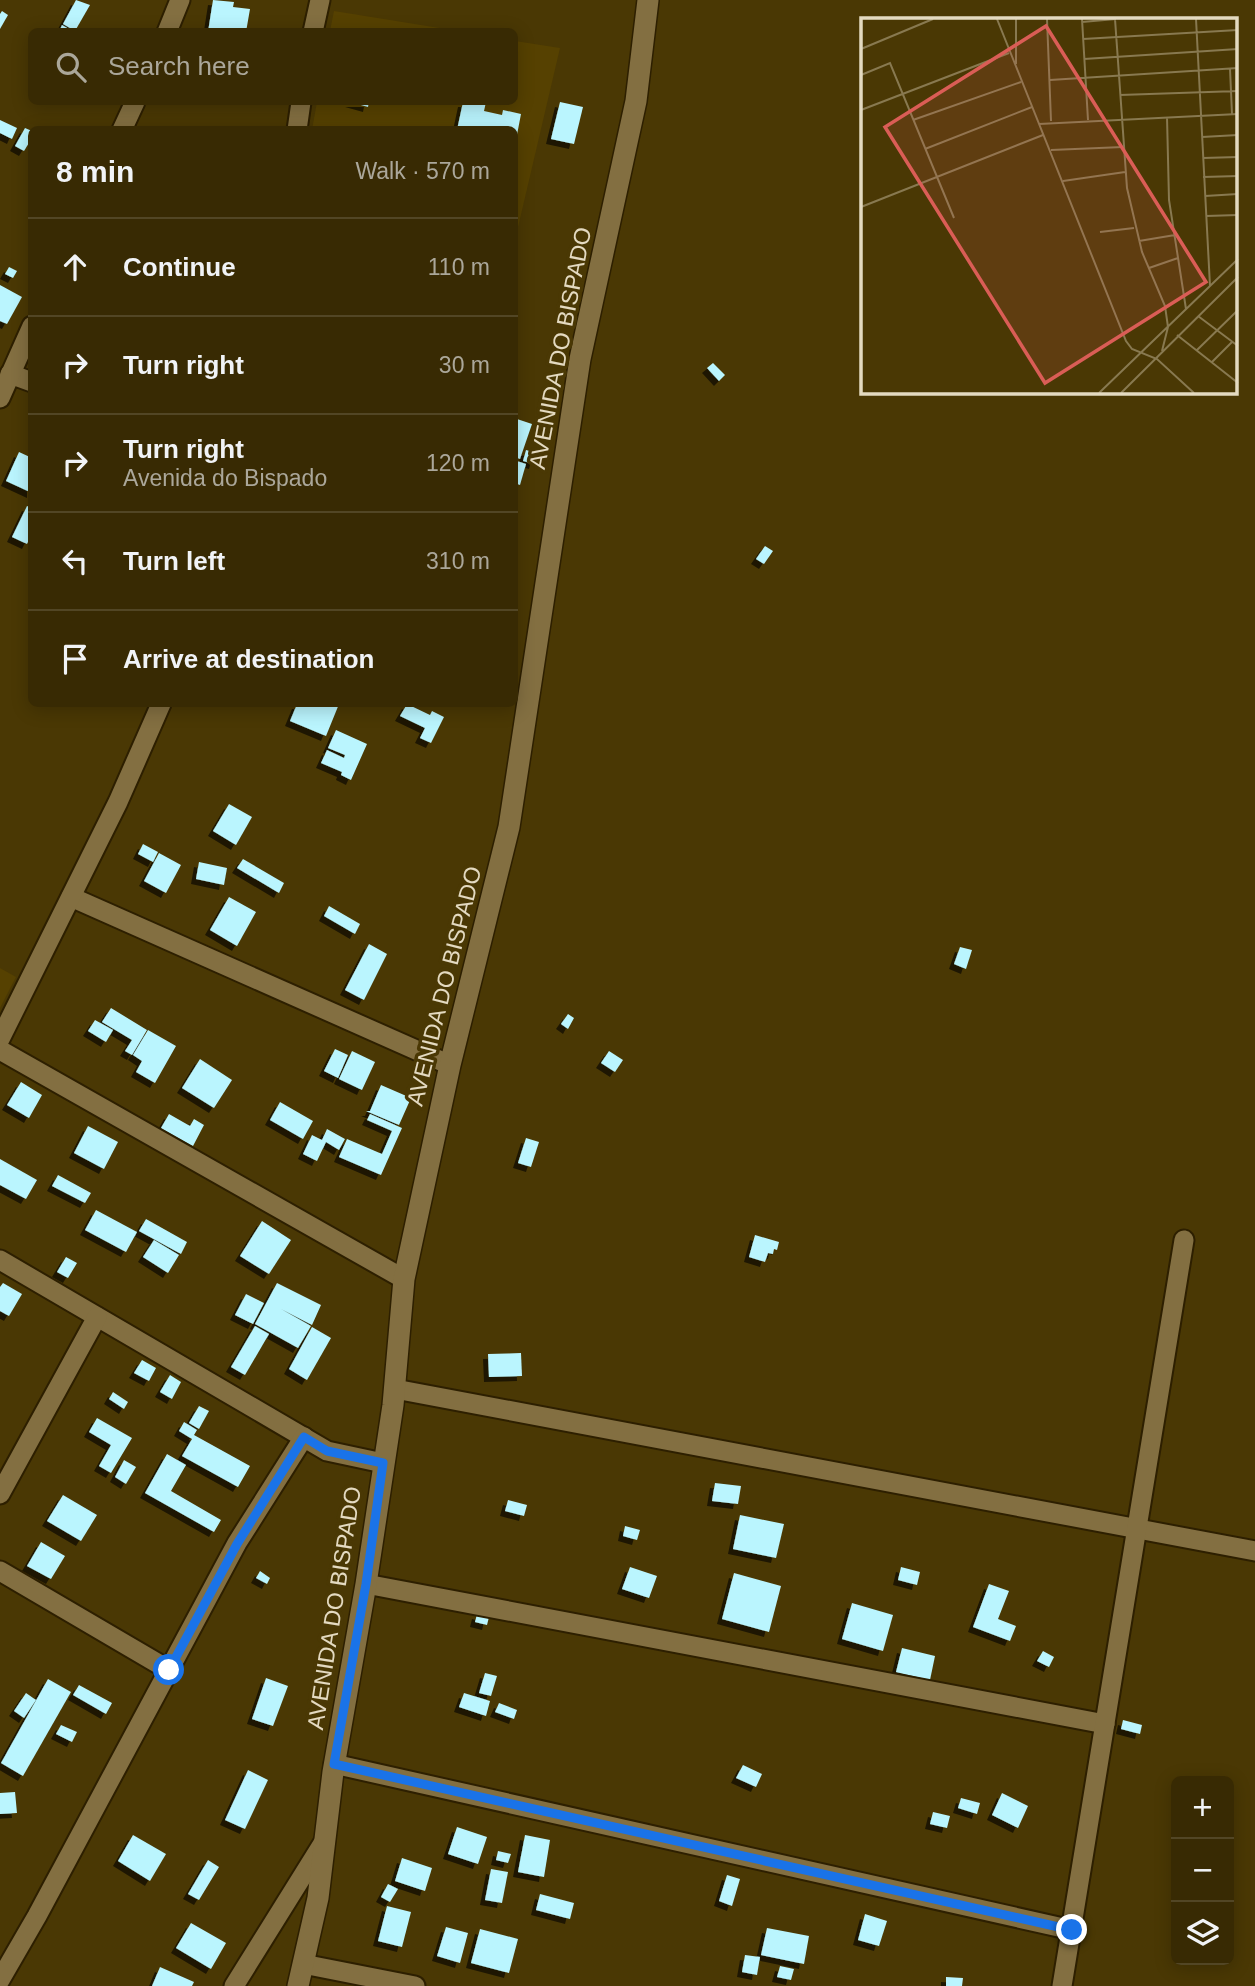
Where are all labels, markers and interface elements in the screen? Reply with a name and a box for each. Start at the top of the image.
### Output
inset map [861,18,1238,394]
search box [28,28,518,105]
icon: search [52,48,90,86]
text: Search here [108,51,250,81]
text: 8 min [56,155,134,188]
text: Walk · 570 m [355,158,490,184]
street label: AVENIDA DO BISPADO [524,225,596,471]
icon: ahead [56,248,94,286]
text: Continue [123,252,236,282]
text: 110 m [428,254,490,280]
icon: right [56,346,94,384]
text: Turn right [123,350,244,380]
text: 30 m [439,352,490,378]
text: Turn right [123,434,244,464]
icon: right [56,444,94,482]
text: 120 m [426,450,490,476]
text: Avenida do Bispado [123,465,327,491]
icon: left [56,542,94,580]
text: Turn left [123,546,225,576]
text: 310 m [426,548,490,574]
icon: arrive [56,640,94,678]
text: Arrive at destination [123,644,374,674]
street label: AVENIDA DO BISPADO [402,864,486,1108]
street label: AVENIDA DO BISPADO [302,1485,366,1731]
route start [153,1654,184,1685]
map controls [1171,1776,1234,1965]
button: + [1171,1776,1234,1839]
button: − [1171,1839,1234,1902]
button: layers [1171,1902,1234,1965]
route end [1056,1914,1087,1945]

